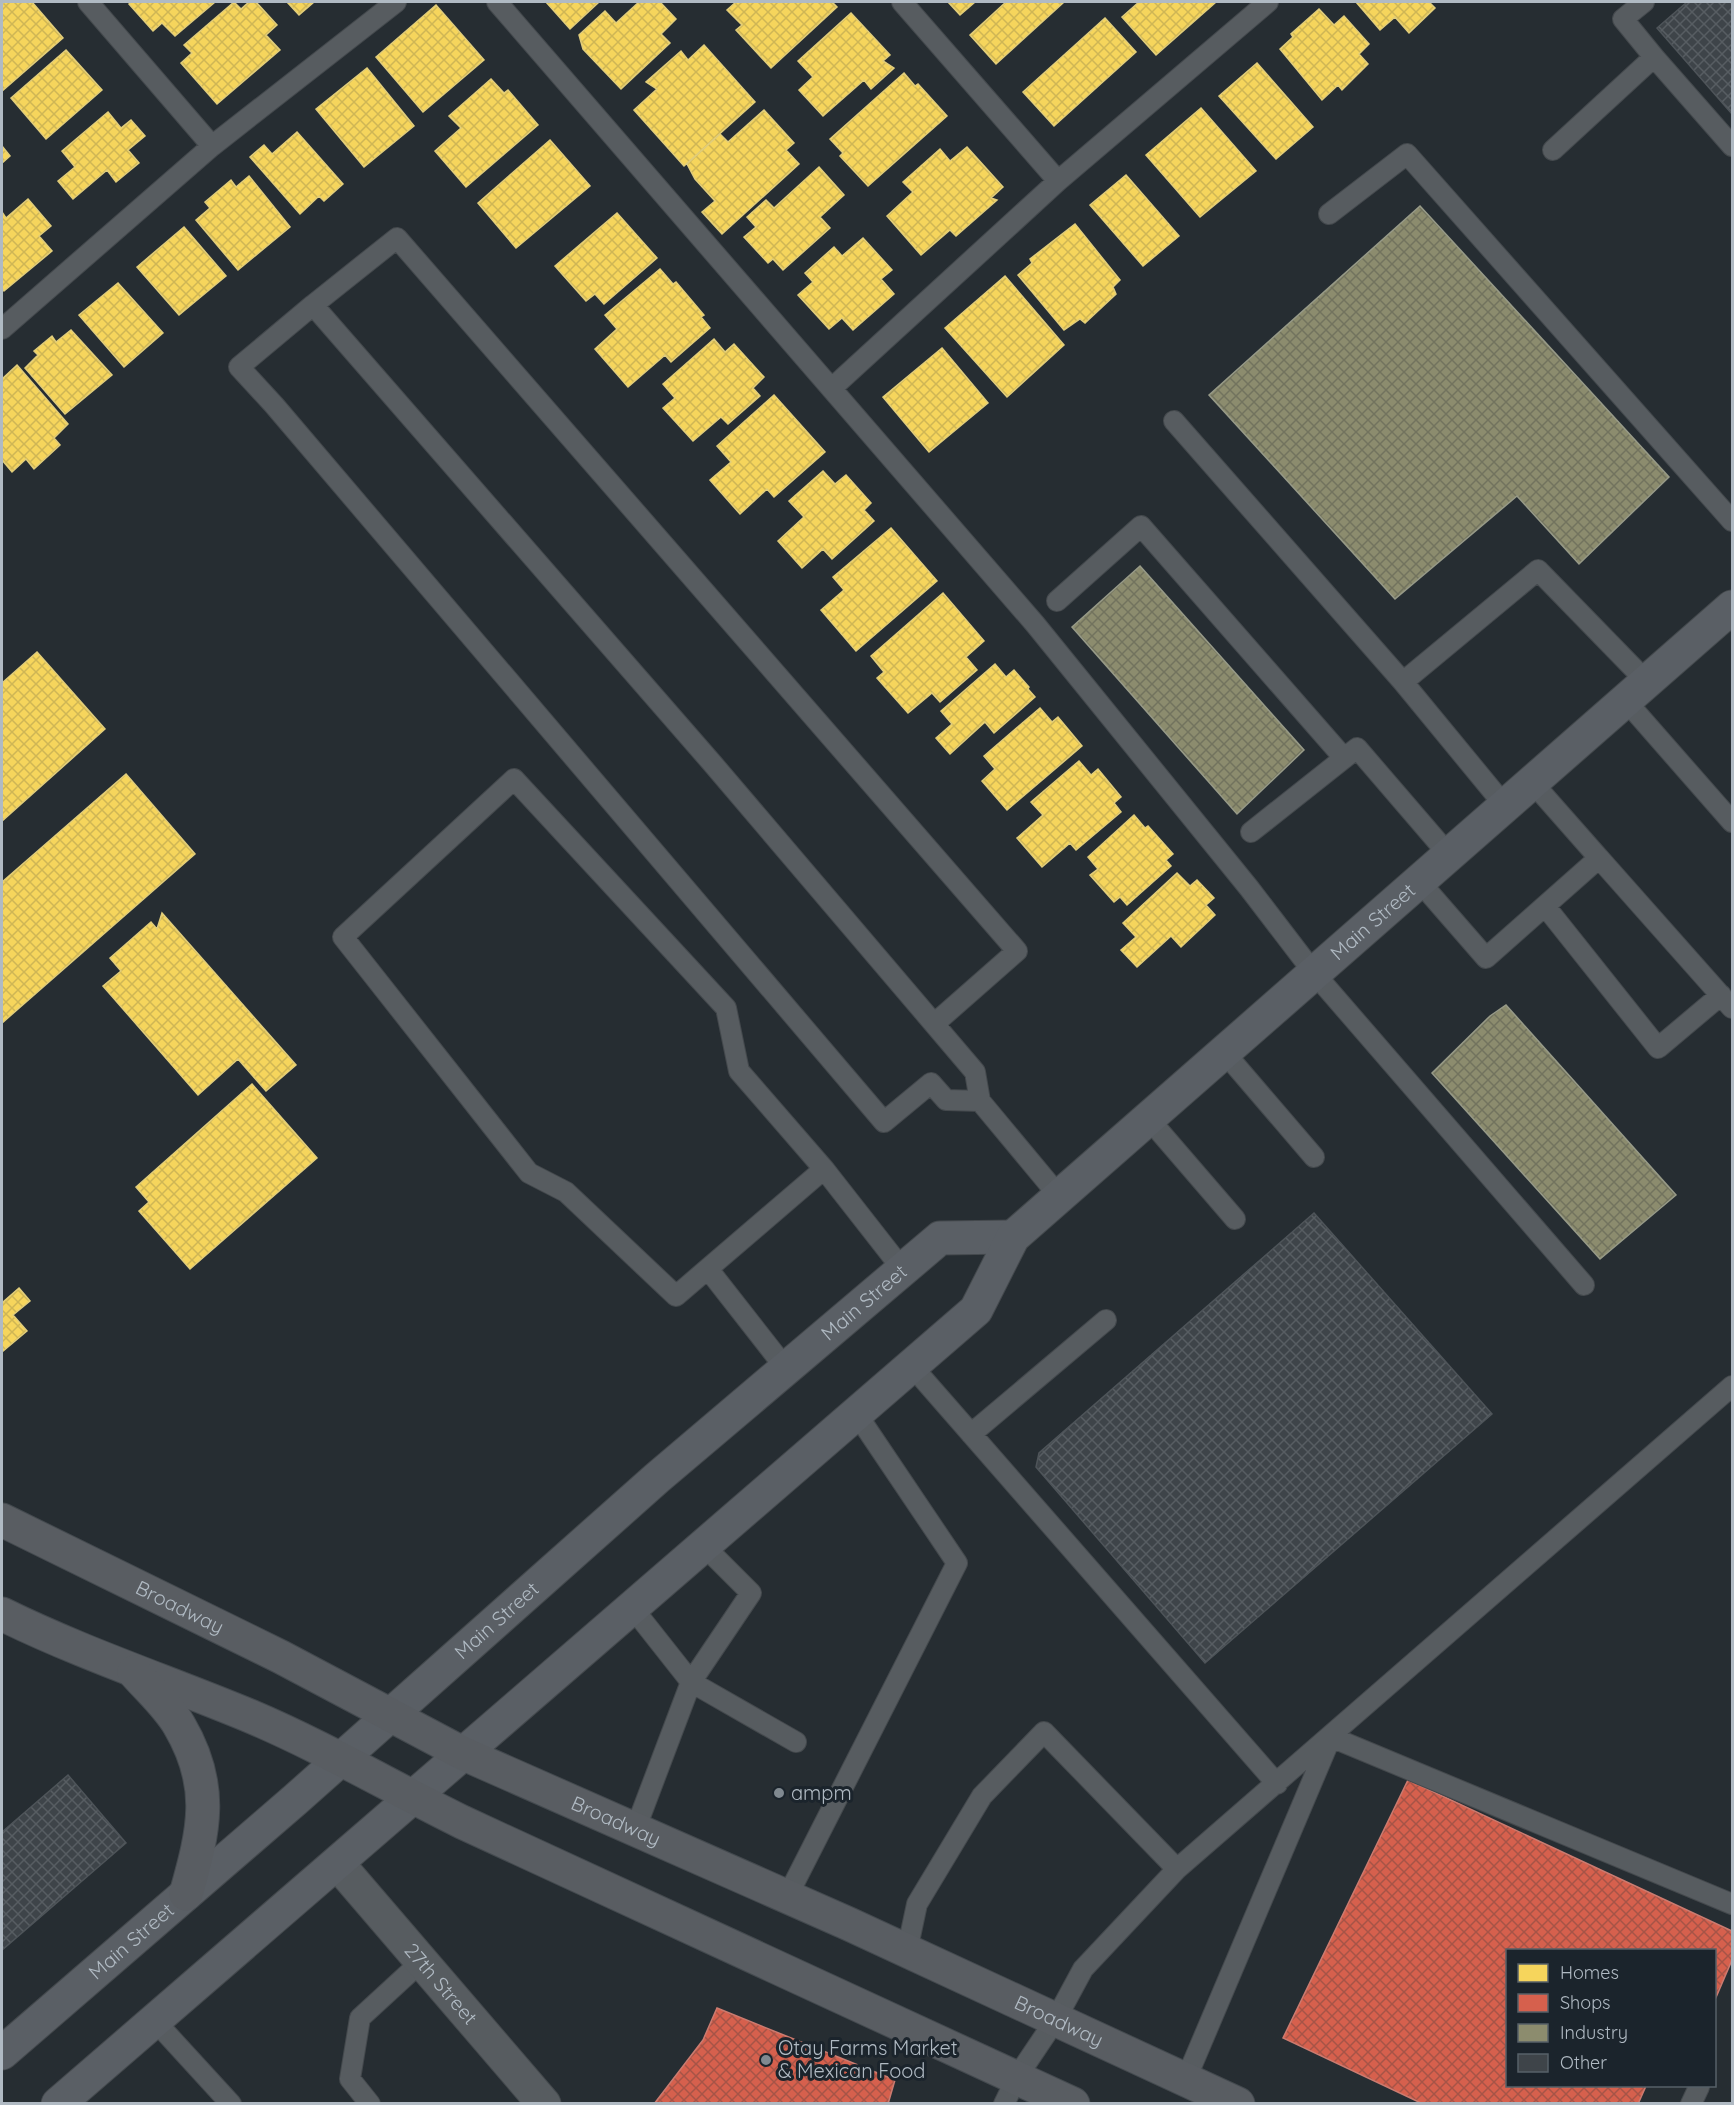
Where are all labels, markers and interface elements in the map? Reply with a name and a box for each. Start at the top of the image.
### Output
street label: Main Street [1325,877,1420,965]
street label: Main Street [816,1259,912,1345]
street label: Broadway [132,1575,228,1639]
street label: Main Street [449,1576,544,1664]
place label: ampm [791,1780,852,1805]
marker: ampm [772,1786,786,1800]
street label: Broadway [568,1790,665,1851]
street label: Main Street [83,1897,179,1985]
street label: 27th Street [399,1938,483,2030]
legend [1506,1949,1716,2087]
text: Homes [1560,1961,1619,1984]
street label: Broadway [1011,1989,1108,2052]
text: Shops [1560,1991,1611,2014]
text: Industry [1560,2021,1628,2044]
place label: Otay Farms Market & Mexican Food [778,2035,958,2083]
text: Other [1560,2051,1607,2074]
marker: Otay Farms Market & Mexican Food [759,2053,773,2067]

